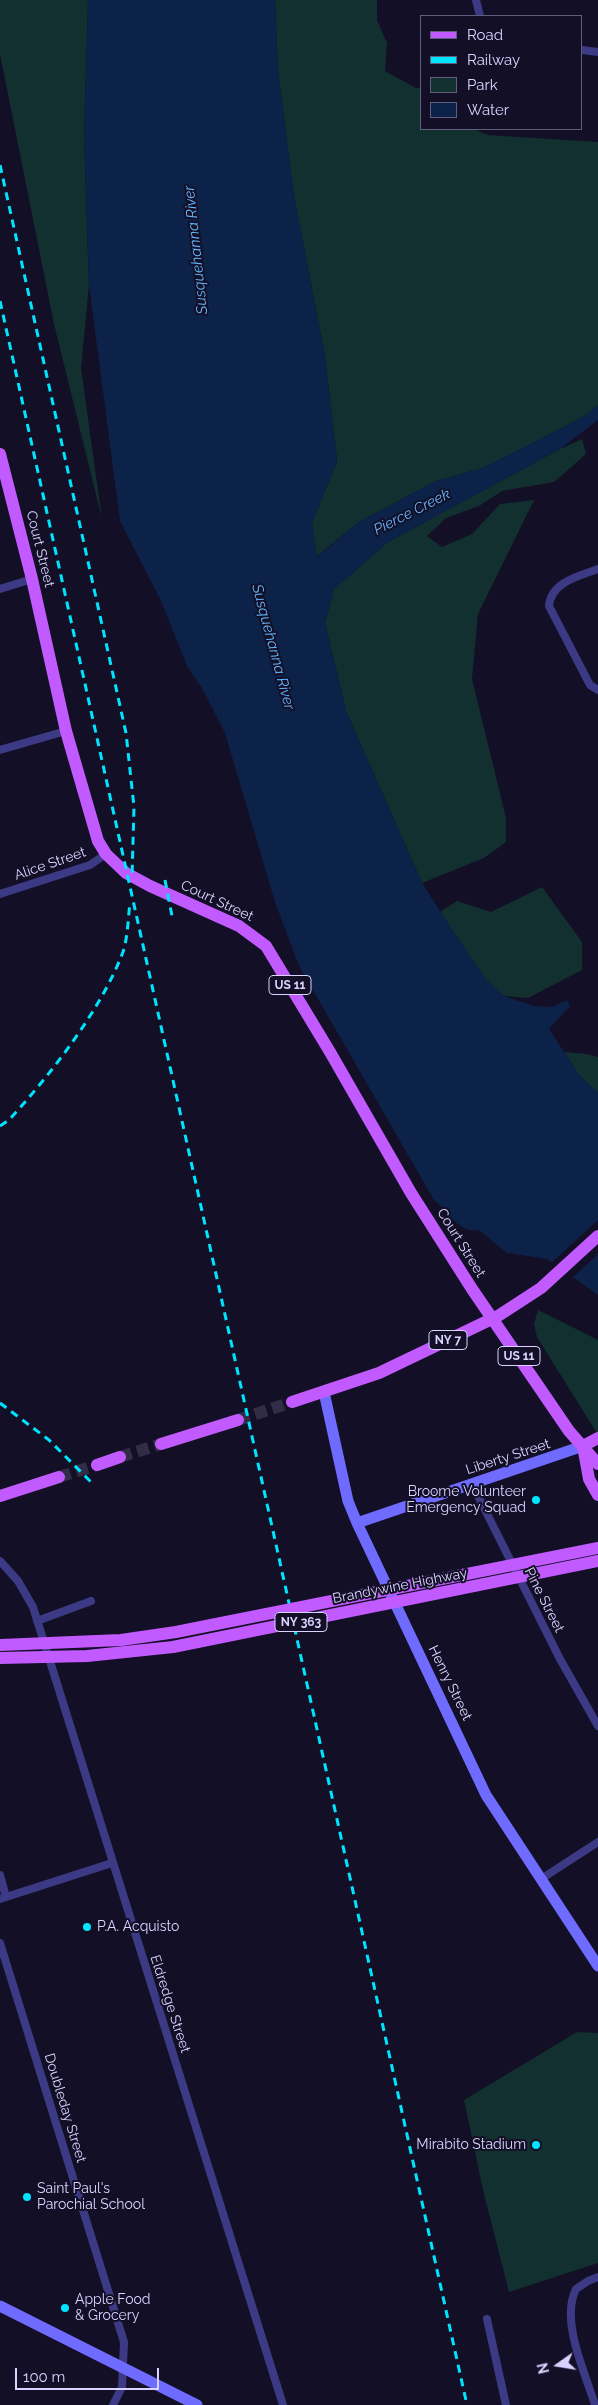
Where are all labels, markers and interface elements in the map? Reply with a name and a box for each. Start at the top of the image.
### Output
legend [420,15,583,130]
text: Road [467,26,503,44]
text: Railway [467,51,520,69]
text: Park [467,76,498,94]
text: Water [467,101,509,119]
water label: Susquehanna River [180,185,212,315]
water label: Pierce Creek [371,485,453,539]
street label: Court Street [22,509,58,589]
water label: Susquehanna River [248,582,298,712]
street label: Alice Street [12,844,88,884]
street label: Court Street [178,877,256,925]
road number: US 11 [269,976,311,994]
street label: Court Street [433,1205,489,1281]
road number: NY 7 [429,1330,467,1350]
road number: US 11 [498,1346,540,1365]
street label: Liberty Street [464,1435,552,1479]
place label: Broome Volunteer Emergency Squad [406,1484,526,1516]
marker: Broome Volunteer Emergency Squad [530,1494,542,1506]
street label: Brandywine Highway [331,1565,469,1607]
street label: Pine Street [521,1565,567,1635]
road number: NY 363 [275,1612,327,1631]
street label: Henry Street [425,1643,475,1723]
place label: P.A. Acquisto [97,1919,179,1935]
marker: P.A. Acquisto [81,1921,93,1933]
street label: Eldredge Street [146,1953,194,2055]
street label: Doubleday Street [40,2051,90,2165]
place label: Mirabito Stadium [416,2137,526,2153]
marker: Mirabito Stadium [530,2139,542,2151]
place label: Saint Paul's Parochial School [37,2181,145,2214]
marker: Saint Paul's Parochial School [21,2191,33,2203]
place label: Apple Food & Grocery [75,2292,150,2324]
marker: Apple Food & Grocery [59,2302,71,2314]
north arrow [533,2340,583,2390]
scale bar [18,2358,161,2390]
text: N [534,2361,552,2375]
text: 100 m [23,2368,65,2386]

